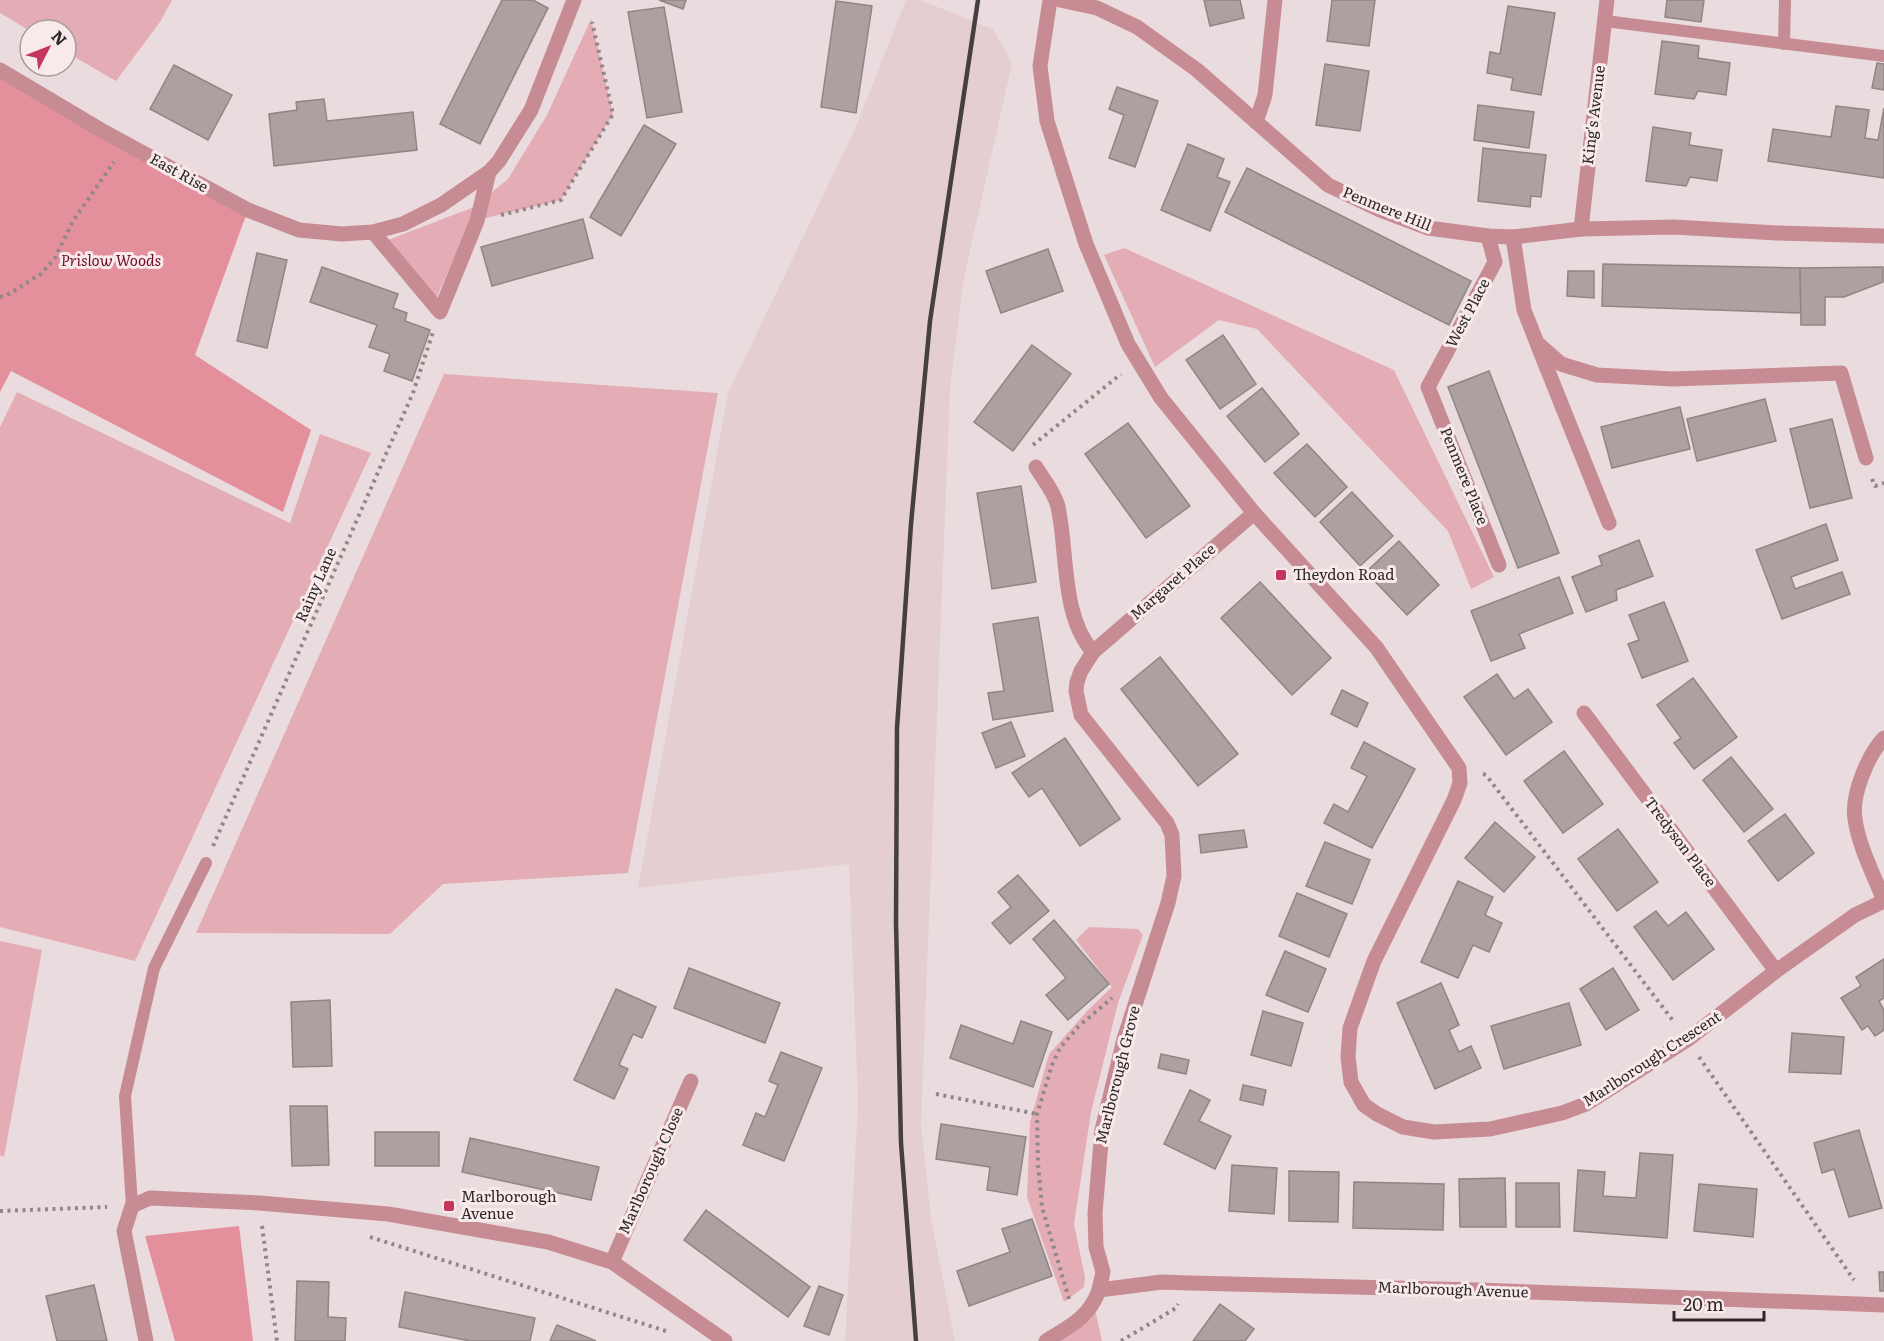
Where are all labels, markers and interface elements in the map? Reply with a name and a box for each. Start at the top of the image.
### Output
north arrow [18,18,78,78]
text: N [46,24,73,50]
street label: King's Avenue [1575,64,1610,166]
street label: East Rise [146,146,213,197]
street label: Penmere Hill [1340,179,1435,236]
park label: Prislow Woods [61,248,161,271]
street label: West Place [1439,273,1495,351]
street label: Penmere Place [1435,423,1496,528]
street label: Margaret Place [1124,537,1220,625]
street label: Rainy Lane [288,543,341,625]
place label: Theydon Road [1293,562,1394,585]
marker: Theydon Road [1274,568,1288,582]
street label: Tredyson Place [1640,791,1723,891]
street label: Marlborough Grove [1088,1003,1145,1146]
street label: Marlborough Crescent [1577,1004,1725,1111]
street label: Marlborough Close [611,1103,688,1238]
place label: Marlborough Avenue [461,1184,557,1224]
marker: Marlborough Avenue [442,1199,456,1213]
street label: Marlborough Avenue [1377,1274,1529,1303]
scale bar [1674,1284,1764,1322]
text: 20 m [1683,1290,1724,1317]

